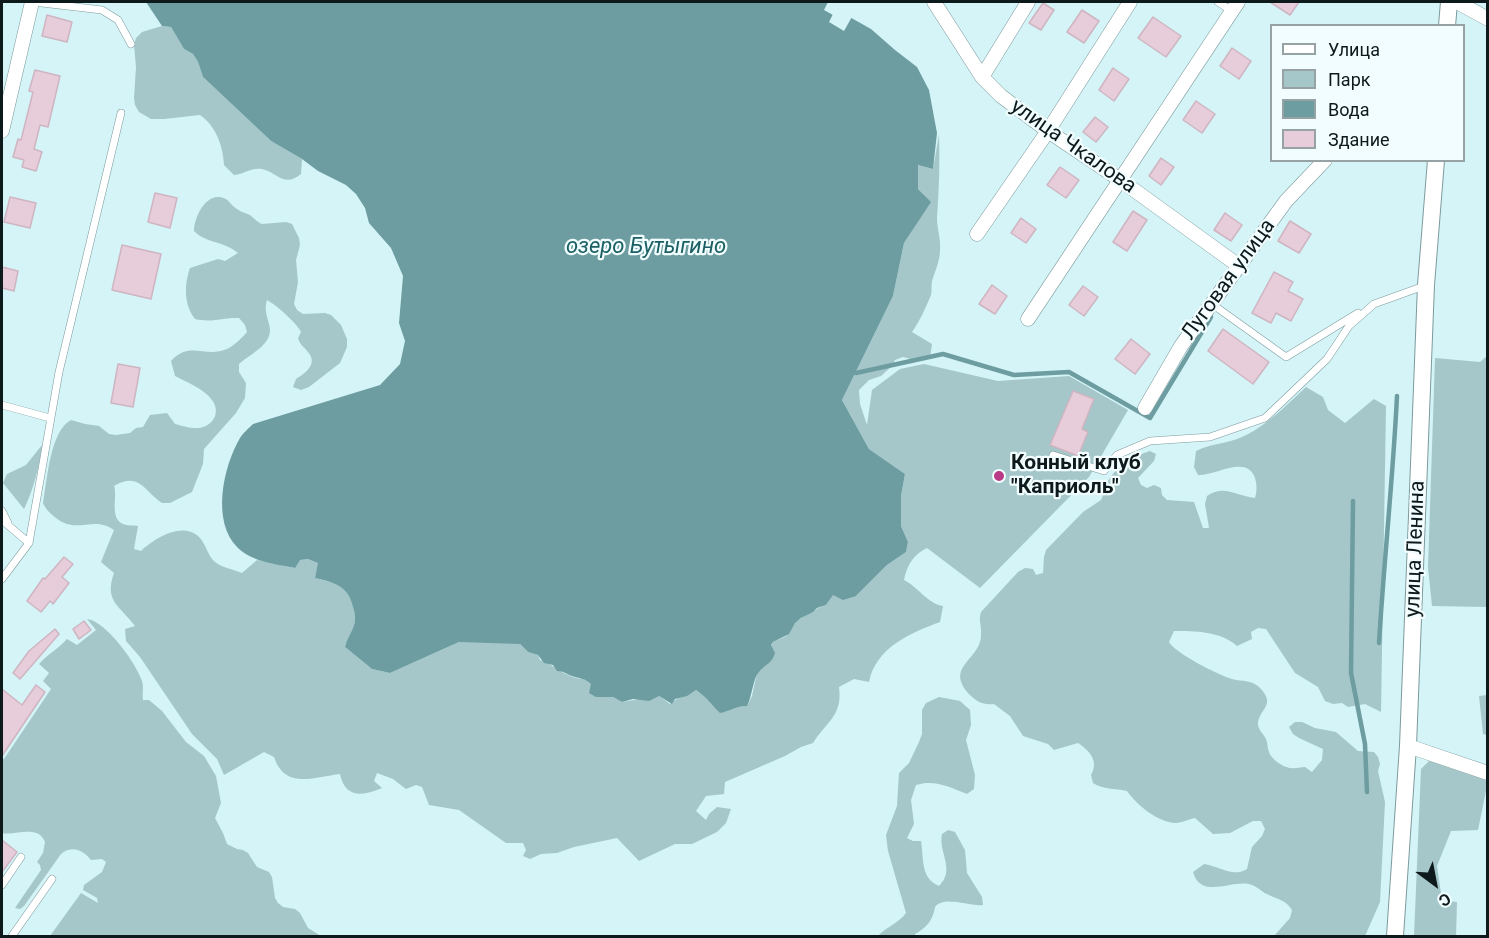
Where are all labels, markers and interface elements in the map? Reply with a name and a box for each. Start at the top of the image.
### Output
legend [1270,24,1465,162]
text: Улица [1328,39,1380,60]
text: Парк [1328,69,1370,90]
street label: улица Чкалова [1005,94,1141,200]
text: Вода [1328,99,1370,120]
text: Здание [1328,129,1390,150]
street label: Луговая улица [1177,215,1281,345]
water label: озеро Бутыгино [566,234,726,260]
place label: Конный клуб "Каприоль" [1011,451,1141,501]
marker: Конный клуб "Каприоль" [992,469,1006,483]
street label: улица Ленина [1401,480,1431,618]
north arrow [1405,854,1465,914]
text: С [1435,889,1454,911]

